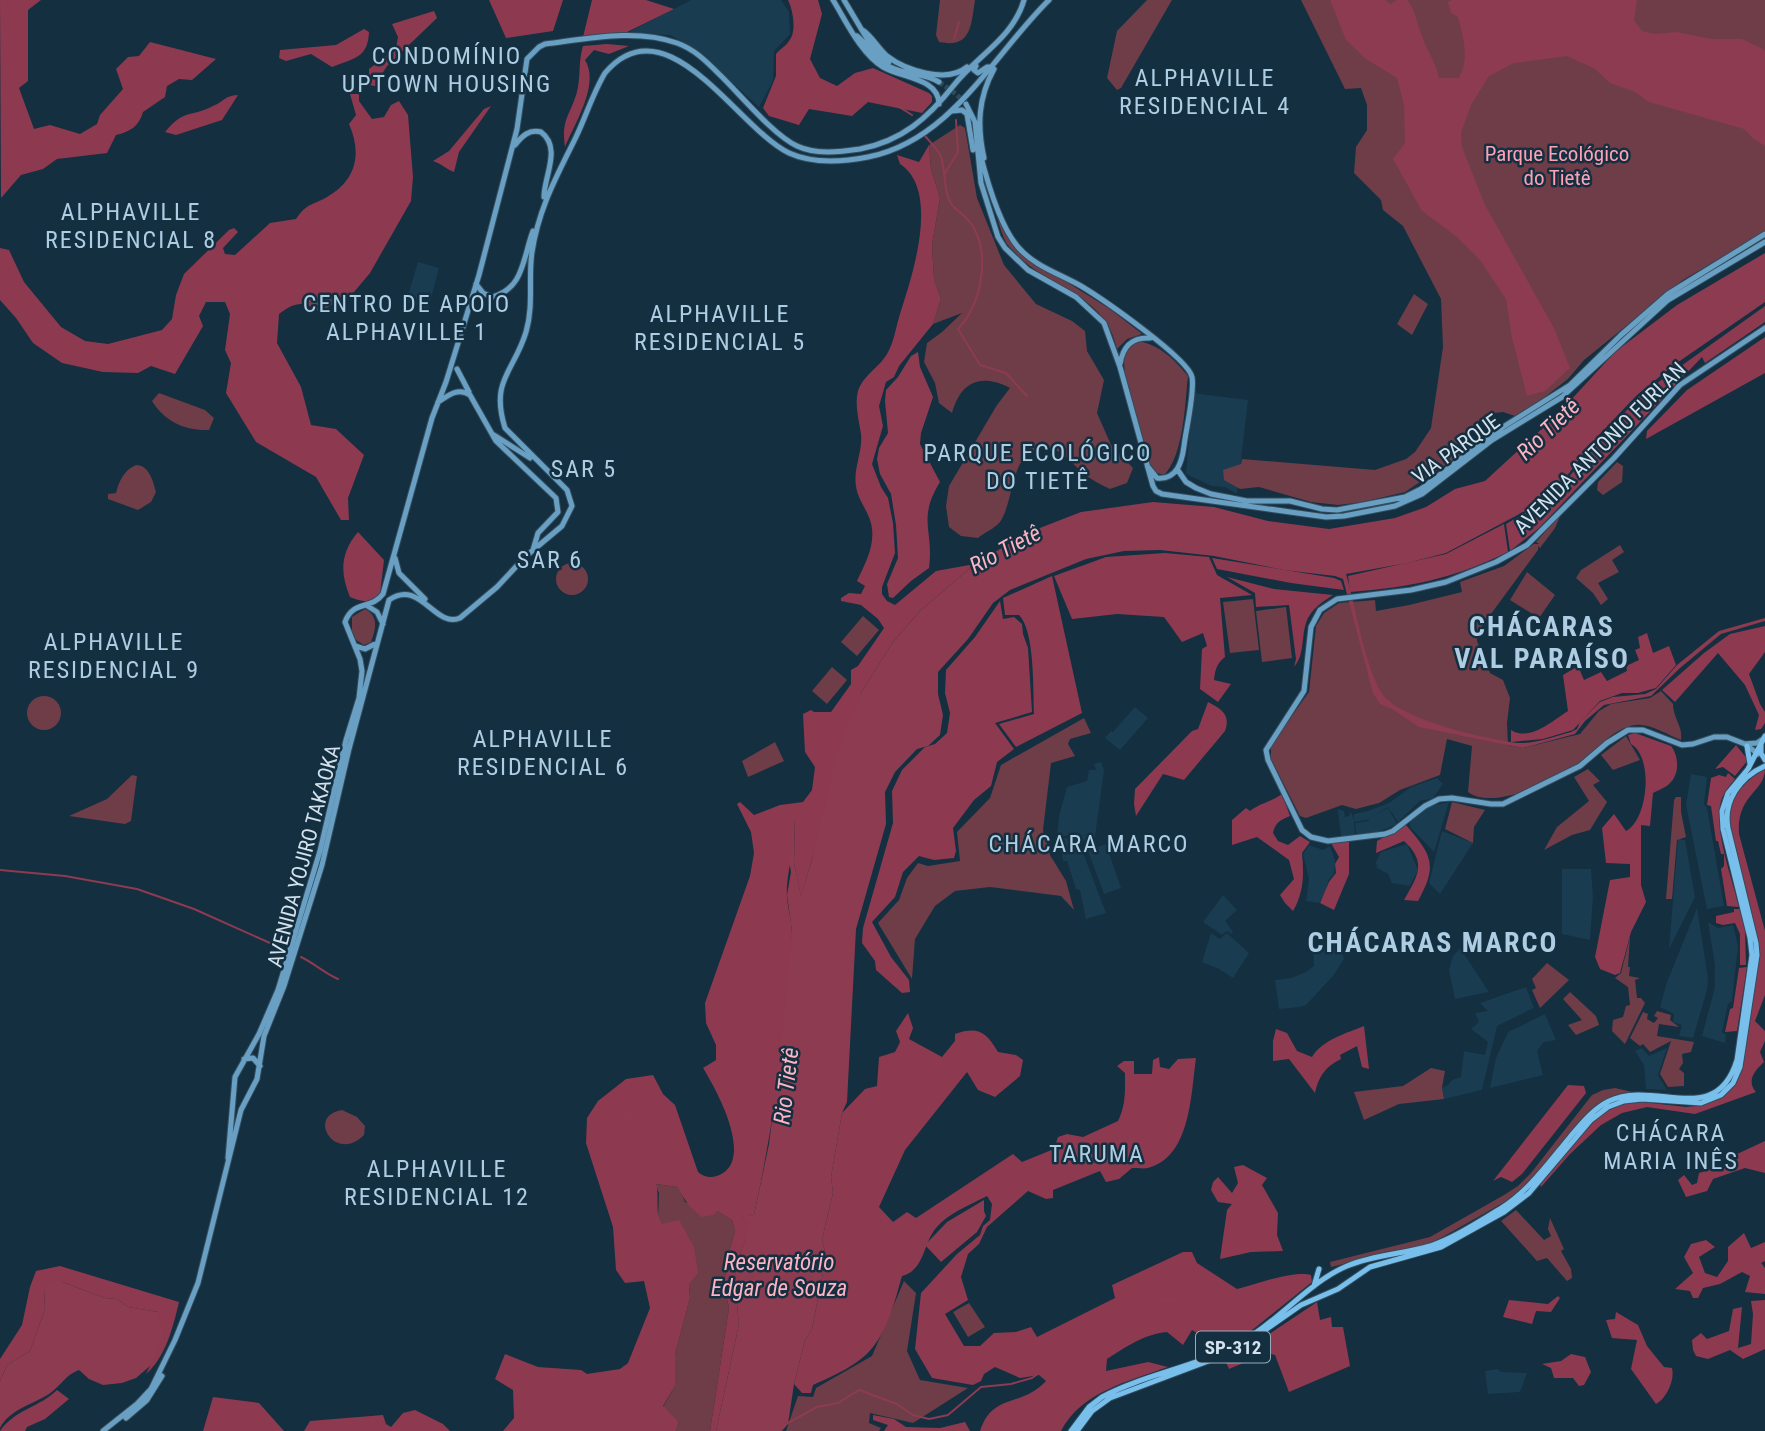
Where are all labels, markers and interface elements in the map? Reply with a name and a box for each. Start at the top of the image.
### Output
district label: CONDOMÍNIO UPTOWN HOUSING [342,42,552,98]
district label: ALPHAVILLE RESIDENCIAL 4 [1119,64,1291,120]
park label: Parque Ecológico do Tietê [1485,142,1629,190]
district label: ALPHAVILLE RESIDENCIAL 8 [45,198,217,254]
district label: CENTRO DE APOIO ALPHAVILLE 1 [303,290,511,346]
district label: ALPHAVILLE RESIDENCIAL 5 [634,300,806,356]
street label: AVENIDA ANTONIO FURLAN [1509,357,1691,539]
water label: Rio Tietê [1511,393,1585,466]
street label: VIA PARQUE [1407,409,1505,489]
district label: PARQUE ECOLÓGICO DO TIETÊ [924,439,1152,495]
district label: SAR 5 [551,455,617,483]
water label: Rio Tietê [965,519,1046,579]
district label: SAR 6 [517,546,583,574]
district label: CHÁCARAS VAL PARAÍSO [1454,610,1630,675]
district label: ALPHAVILLE RESIDENCIAL 9 [28,628,200,684]
district label: ALPHAVILLE RESIDENCIAL 6 [457,725,629,781]
street label: AVENIDA YOJIRO TAKAOKA [263,742,345,970]
district label: CHÁCARA MARCO [989,830,1189,858]
district label: CHÁCARAS MARCO [1308,926,1558,959]
water label: Rio Tietê [768,1046,805,1126]
district label: CHÁCARA MARIA INÊS [1603,1119,1739,1175]
district label: TARUMA [1049,1140,1145,1168]
district label: ALPHAVILLE RESIDENCIAL 12 [344,1155,530,1211]
water label: Reservatório Edgar de Souza [711,1249,847,1302]
road number: SP-312 [1196,1331,1270,1362]

